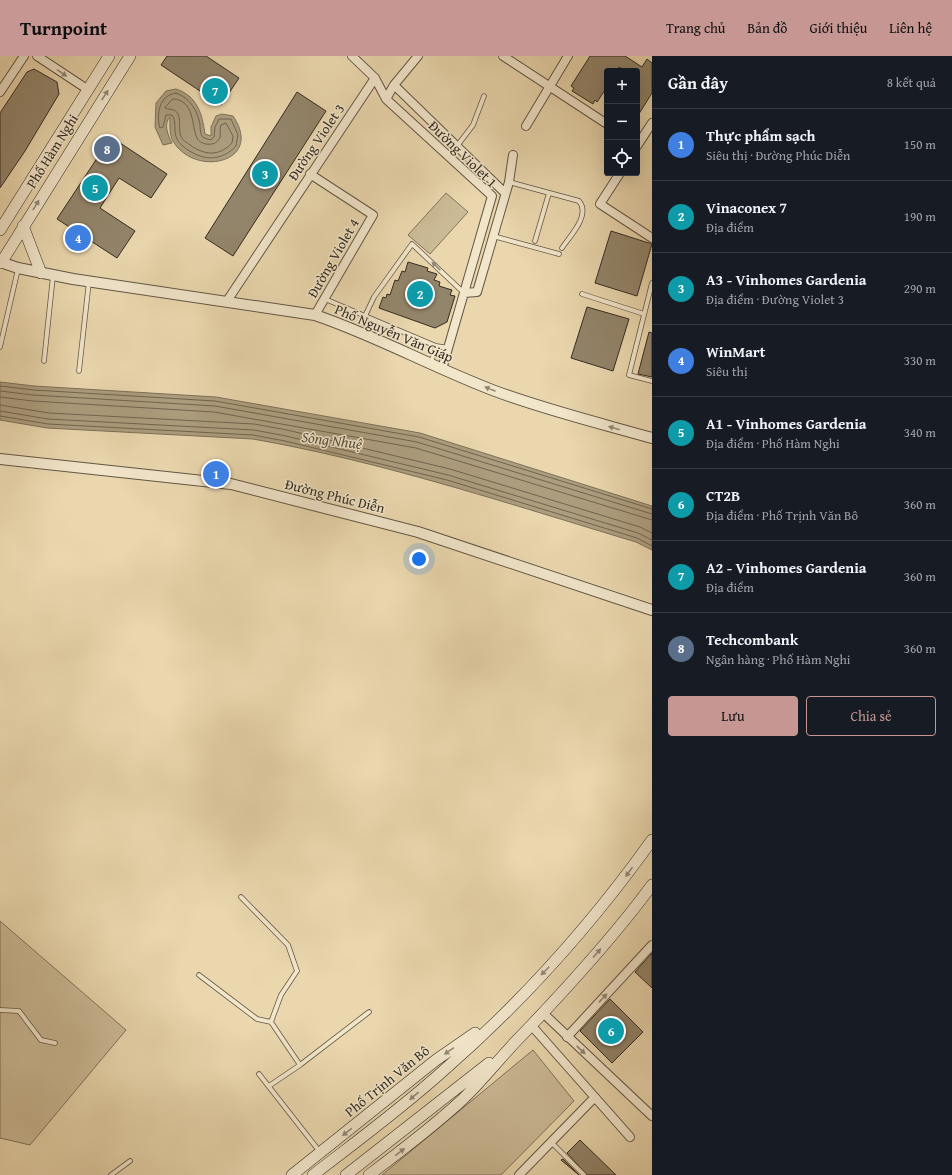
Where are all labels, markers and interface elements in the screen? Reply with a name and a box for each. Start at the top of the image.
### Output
text: Turnpoint [20,14,107,42]
text: Trang chủ [666,18,725,38]
text: Bản đồ [747,18,787,38]
text: Giới thiệu [809,18,867,38]
text: Liên hệ [889,18,932,38]
map controls [604,68,640,176]
button: + [604,68,640,104]
one-way arrow [57,69,67,77]
text: Gần đây [668,70,728,95]
text: 8 kết quả [887,73,936,92]
pin: 7 [202,76,228,106]
one-way arrow [102,89,109,101]
street label: Đường Violet 3 [283,100,349,184]
button: − [604,104,640,140]
street label: Phố Hàm Nghi [21,110,83,192]
street label: Đường Violet 1 [424,116,502,192]
text: Thực phẩm sạch [706,125,815,146]
pin: 8 [94,134,120,164]
text: 1 [678,135,684,154]
text: 150 m [904,135,936,154]
button: locate [604,140,640,176]
text: Siêu thị · Đường Phúc Diễn [706,146,850,165]
pin: 3 [252,159,278,189]
pin: 5 [82,173,108,203]
text: Vinaconex 7 [706,197,787,218]
one-way arrow [33,199,40,211]
text: 2 [678,207,684,226]
text: 190 m [904,207,936,226]
street label: Đường Violet 4 [302,214,364,301]
text: Địa điểm [706,218,754,237]
pin: 4 [65,223,91,253]
one-way arrow [431,261,441,271]
text: A3 - Vinhomes Gardenia [706,269,866,290]
pin: 2 [407,279,433,309]
text: 3 [678,279,684,298]
text: 290 m [904,279,936,298]
text: Địa điểm · Đường Violet 3 [706,290,844,309]
street label: Phố Nguyễn Văn Giáp [332,299,457,367]
text: WinMart [706,341,765,362]
text: 4 [678,351,684,370]
text: 330 m [904,351,936,370]
text: Siêu thị [706,362,748,381]
one-way arrow [485,386,496,392]
text: A1 - Vinhomes Gardenia [706,413,866,434]
text: 5 [678,423,684,442]
text: 340 m [904,423,936,442]
one-way arrow [608,425,620,431]
water label: Sông Nhuệ [300,426,365,454]
text: Địa điểm · Phố Hàm Nghi [706,434,840,453]
pin: 1 [203,459,229,489]
street label: Đường Phúc Diễn [283,474,387,518]
text: CT2B [706,485,740,506]
text: 6 [678,495,684,514]
text: 360 m [904,495,936,514]
text: Địa điểm · Phố Trịnh Văn Bô [706,506,858,525]
your location [409,549,429,569]
text: A2 - Vinhomes Gardenia [706,557,866,578]
text: 7 [678,567,684,586]
text: 360 m [904,567,936,586]
text: Địa điểm [706,578,754,597]
text: Techcombank [706,629,798,650]
text: 8 [678,639,684,658]
text: 360 m [904,639,936,658]
text: Ngân hàng · Phố Hàm Nghi [706,650,850,669]
button: Lưu [668,696,798,736]
button: Chia sẻ [806,696,936,736]
one-way arrow [625,866,633,877]
one-way arrow [593,948,602,958]
one-way arrow [540,966,550,976]
one-way arrow [598,993,608,1003]
pin: 6 [598,1016,624,1046]
street label: Phố Trịnh Văn Bô [340,1041,434,1121]
one-way arrow [576,1045,586,1054]
one-way arrow [444,1047,454,1055]
one-way arrow [408,1091,419,1100]
one-way arrow [341,1128,352,1136]
one-way arrow [394,1147,405,1156]

